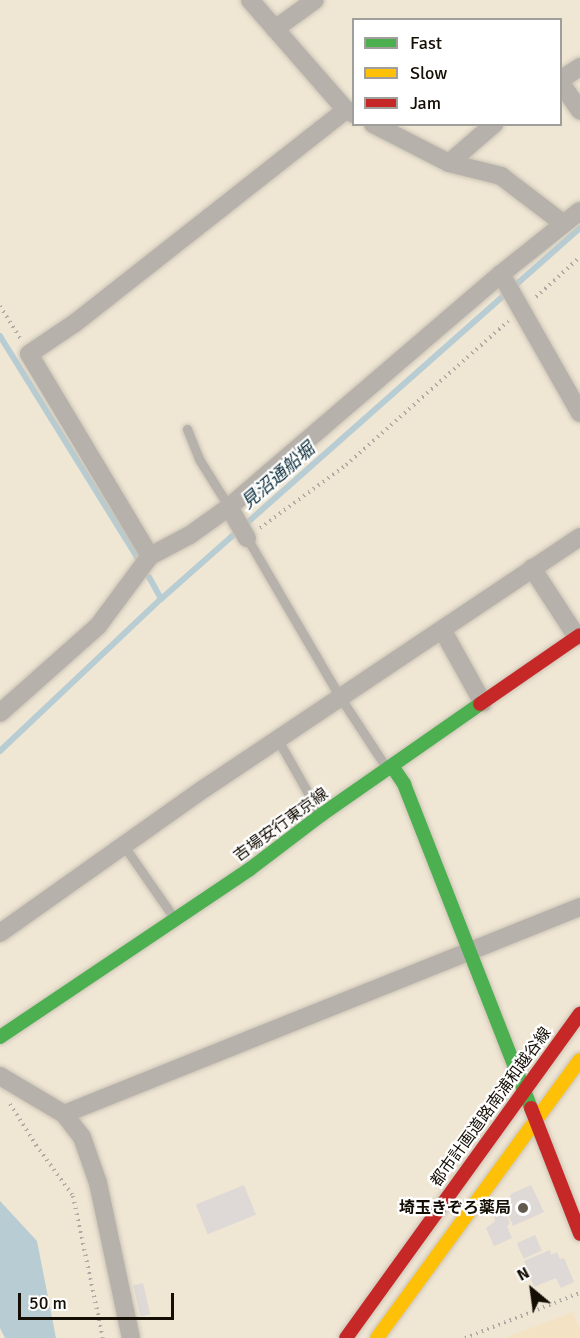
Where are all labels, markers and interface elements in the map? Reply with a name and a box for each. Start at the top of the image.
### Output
legend [352,18,562,126]
text: Fast [410,32,442,54]
text: Slow [410,62,447,84]
text: Jam [410,92,441,114]
water label: 見沼通船堀 [237,438,319,514]
street label: 吉場安行東京線 [230,784,332,866]
street label: 都市計画道路南浦和越谷線 [427,1024,555,1190]
place label: 埼玉きぞろ薬局 [399,1198,511,1218]
marker: 埼玉きぞろ薬局 [516,1201,530,1215]
north arrow [502,1260,562,1320]
text: N [514,1263,533,1286]
scale bar [21,1281,177,1319]
text: 50 m [29,1292,67,1314]

